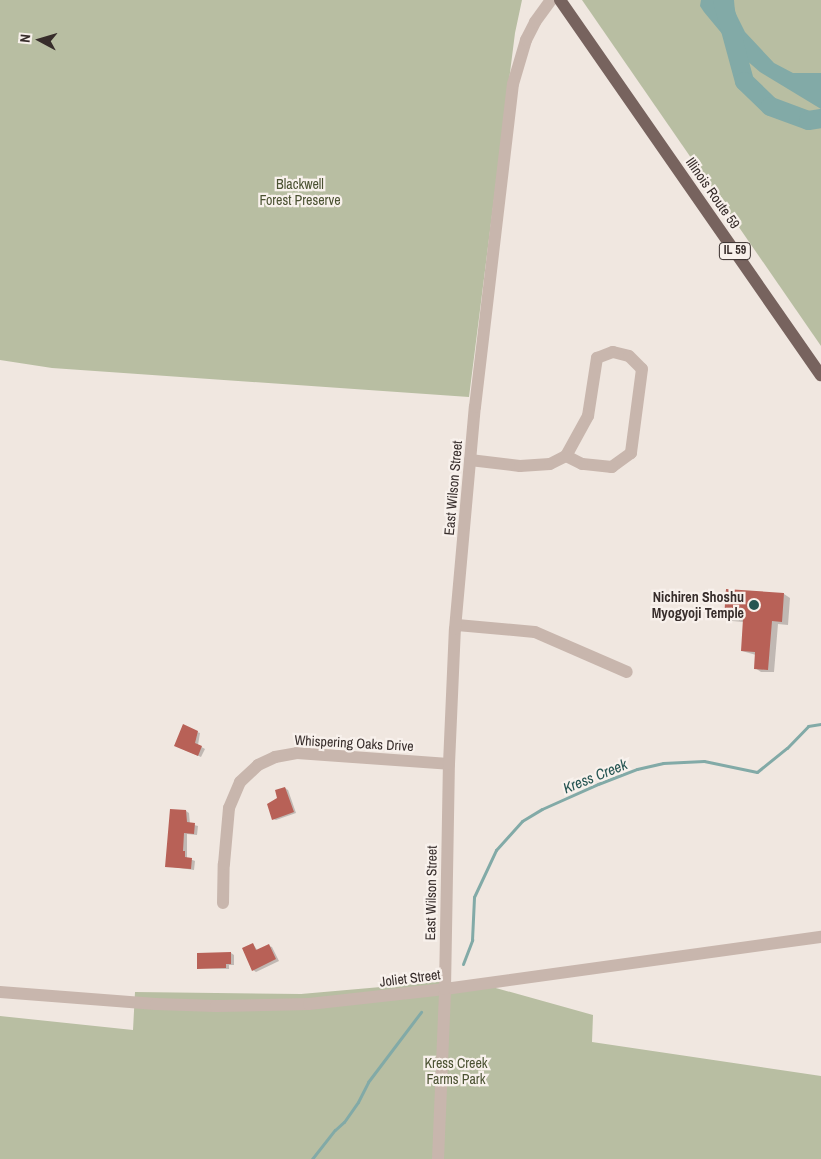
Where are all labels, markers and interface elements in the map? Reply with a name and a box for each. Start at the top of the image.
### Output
north arrow [15,15,65,65]
text: N [16,33,34,44]
street label: Illinois Route 59 [682,154,744,232]
park label: Blackwell Forest Preserve [259,176,341,208]
road number: IL 59 [719,242,751,260]
street label: East Wilson Street [440,440,466,536]
place label: Nichiren Shoshu Myogyoji Temple [652,589,744,622]
marker: Nichiren Shoshu Myogyoji Temple [748,599,760,611]
street label: Whispering Oaks Drive [294,731,414,755]
water label: Kress Creek [560,755,630,797]
street label: East Wilson Street [422,845,440,941]
street label: Joliet Street [379,966,441,990]
park label: Kress Creek Farms Park [424,1055,488,1088]

